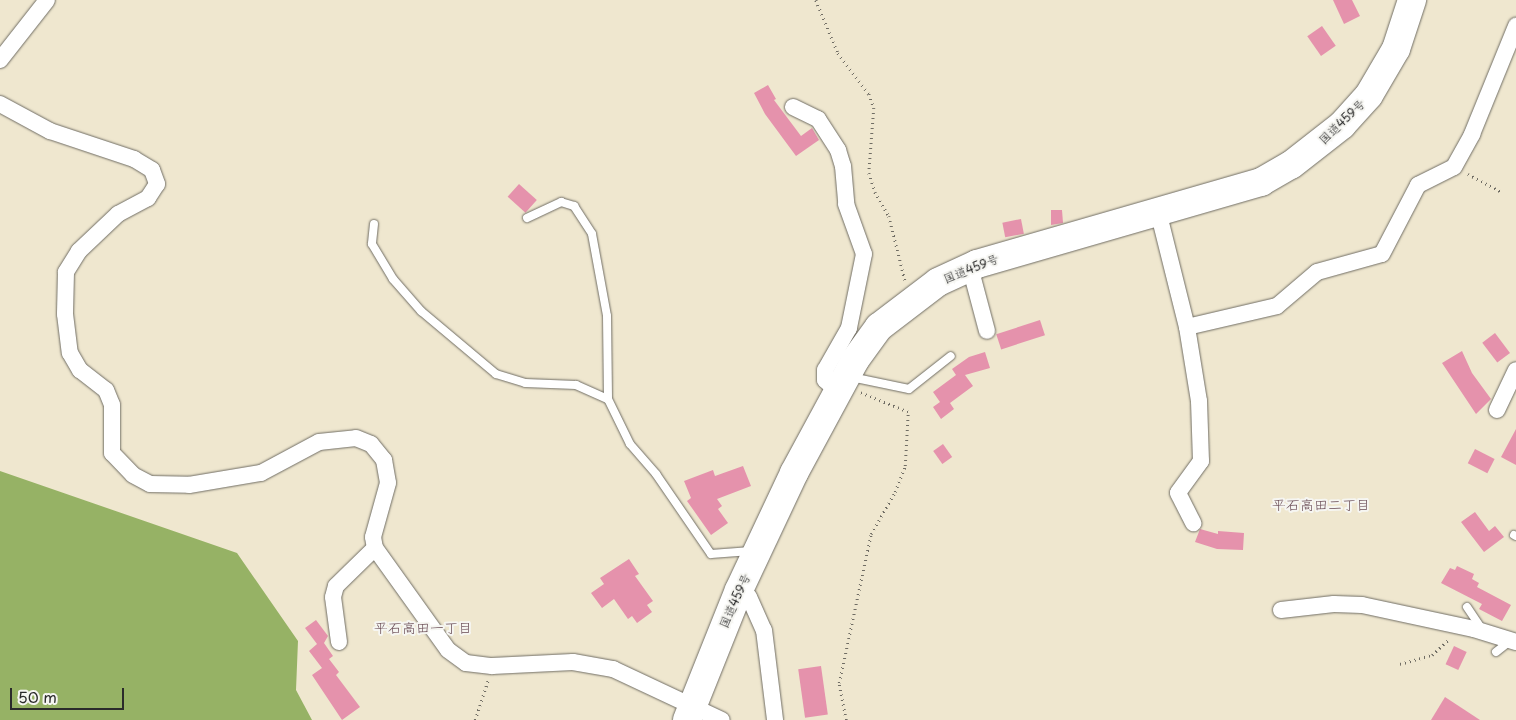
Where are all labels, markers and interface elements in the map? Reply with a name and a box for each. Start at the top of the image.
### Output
street label: 国道459号 [1316,96,1368,148]
street label: 国道459号 [941,251,1001,287]
district label: 平石高田二丁目 [1272,497,1370,513]
street label: 国道459号 [717,571,753,631]
district label: 平石高田一丁目 [374,620,472,636]
scale bar [12,678,126,710]
text: 50 m [18,685,57,708]

